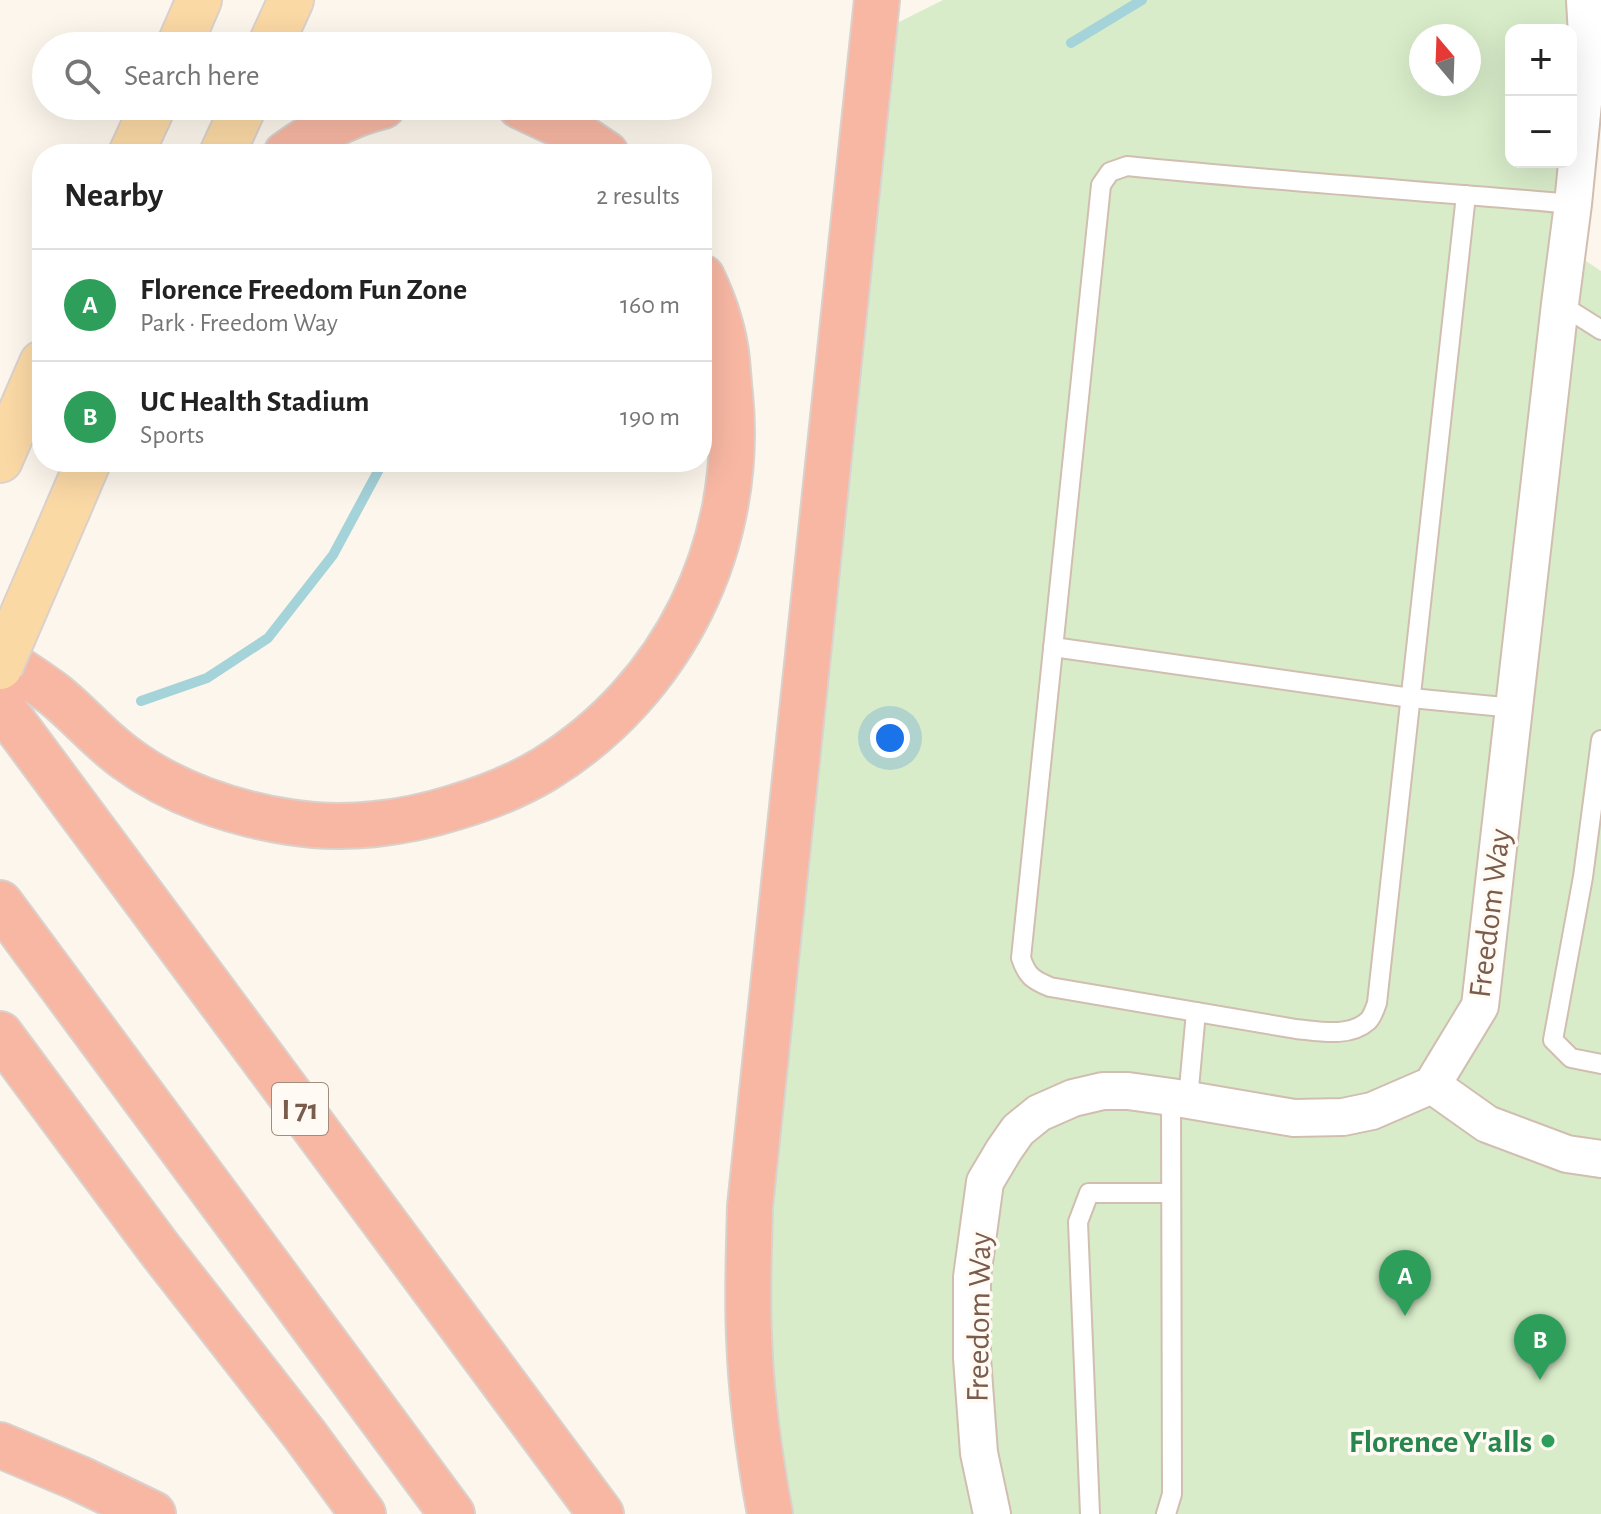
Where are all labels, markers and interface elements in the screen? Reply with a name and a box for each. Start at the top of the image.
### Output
north arrow [1409,24,1481,96]
map controls [1505,24,1577,168]
button: + [1505,24,1577,96]
search box [32,32,712,120]
icon: search [60,54,104,98]
text: Search here [124,61,260,91]
button: − [1505,96,1577,168]
text: Nearby [64,179,163,213]
text: 2 results [596,183,680,209]
text: Florence Freedom Fun Zone [140,275,467,305]
text: A [82,292,98,318]
text: 160 m [620,292,680,318]
text: Park · Freedom Way [140,310,338,336]
text: UC Health Stadium [140,387,369,417]
text: B [82,404,98,430]
text: 190 m [620,404,680,430]
text: Sports [140,422,204,448]
your location [870,718,910,758]
street label: Freedom Way [1464,826,1516,1000]
road number: I 71 [272,1083,328,1135]
street label: Freedom Way [962,1231,996,1402]
pin: A [1379,1250,1431,1316]
pin: B [1514,1314,1566,1380]
place label: Florence Y'alls [1349,1426,1532,1458]
marker: Florence Y'alls [1539,1432,1557,1450]

